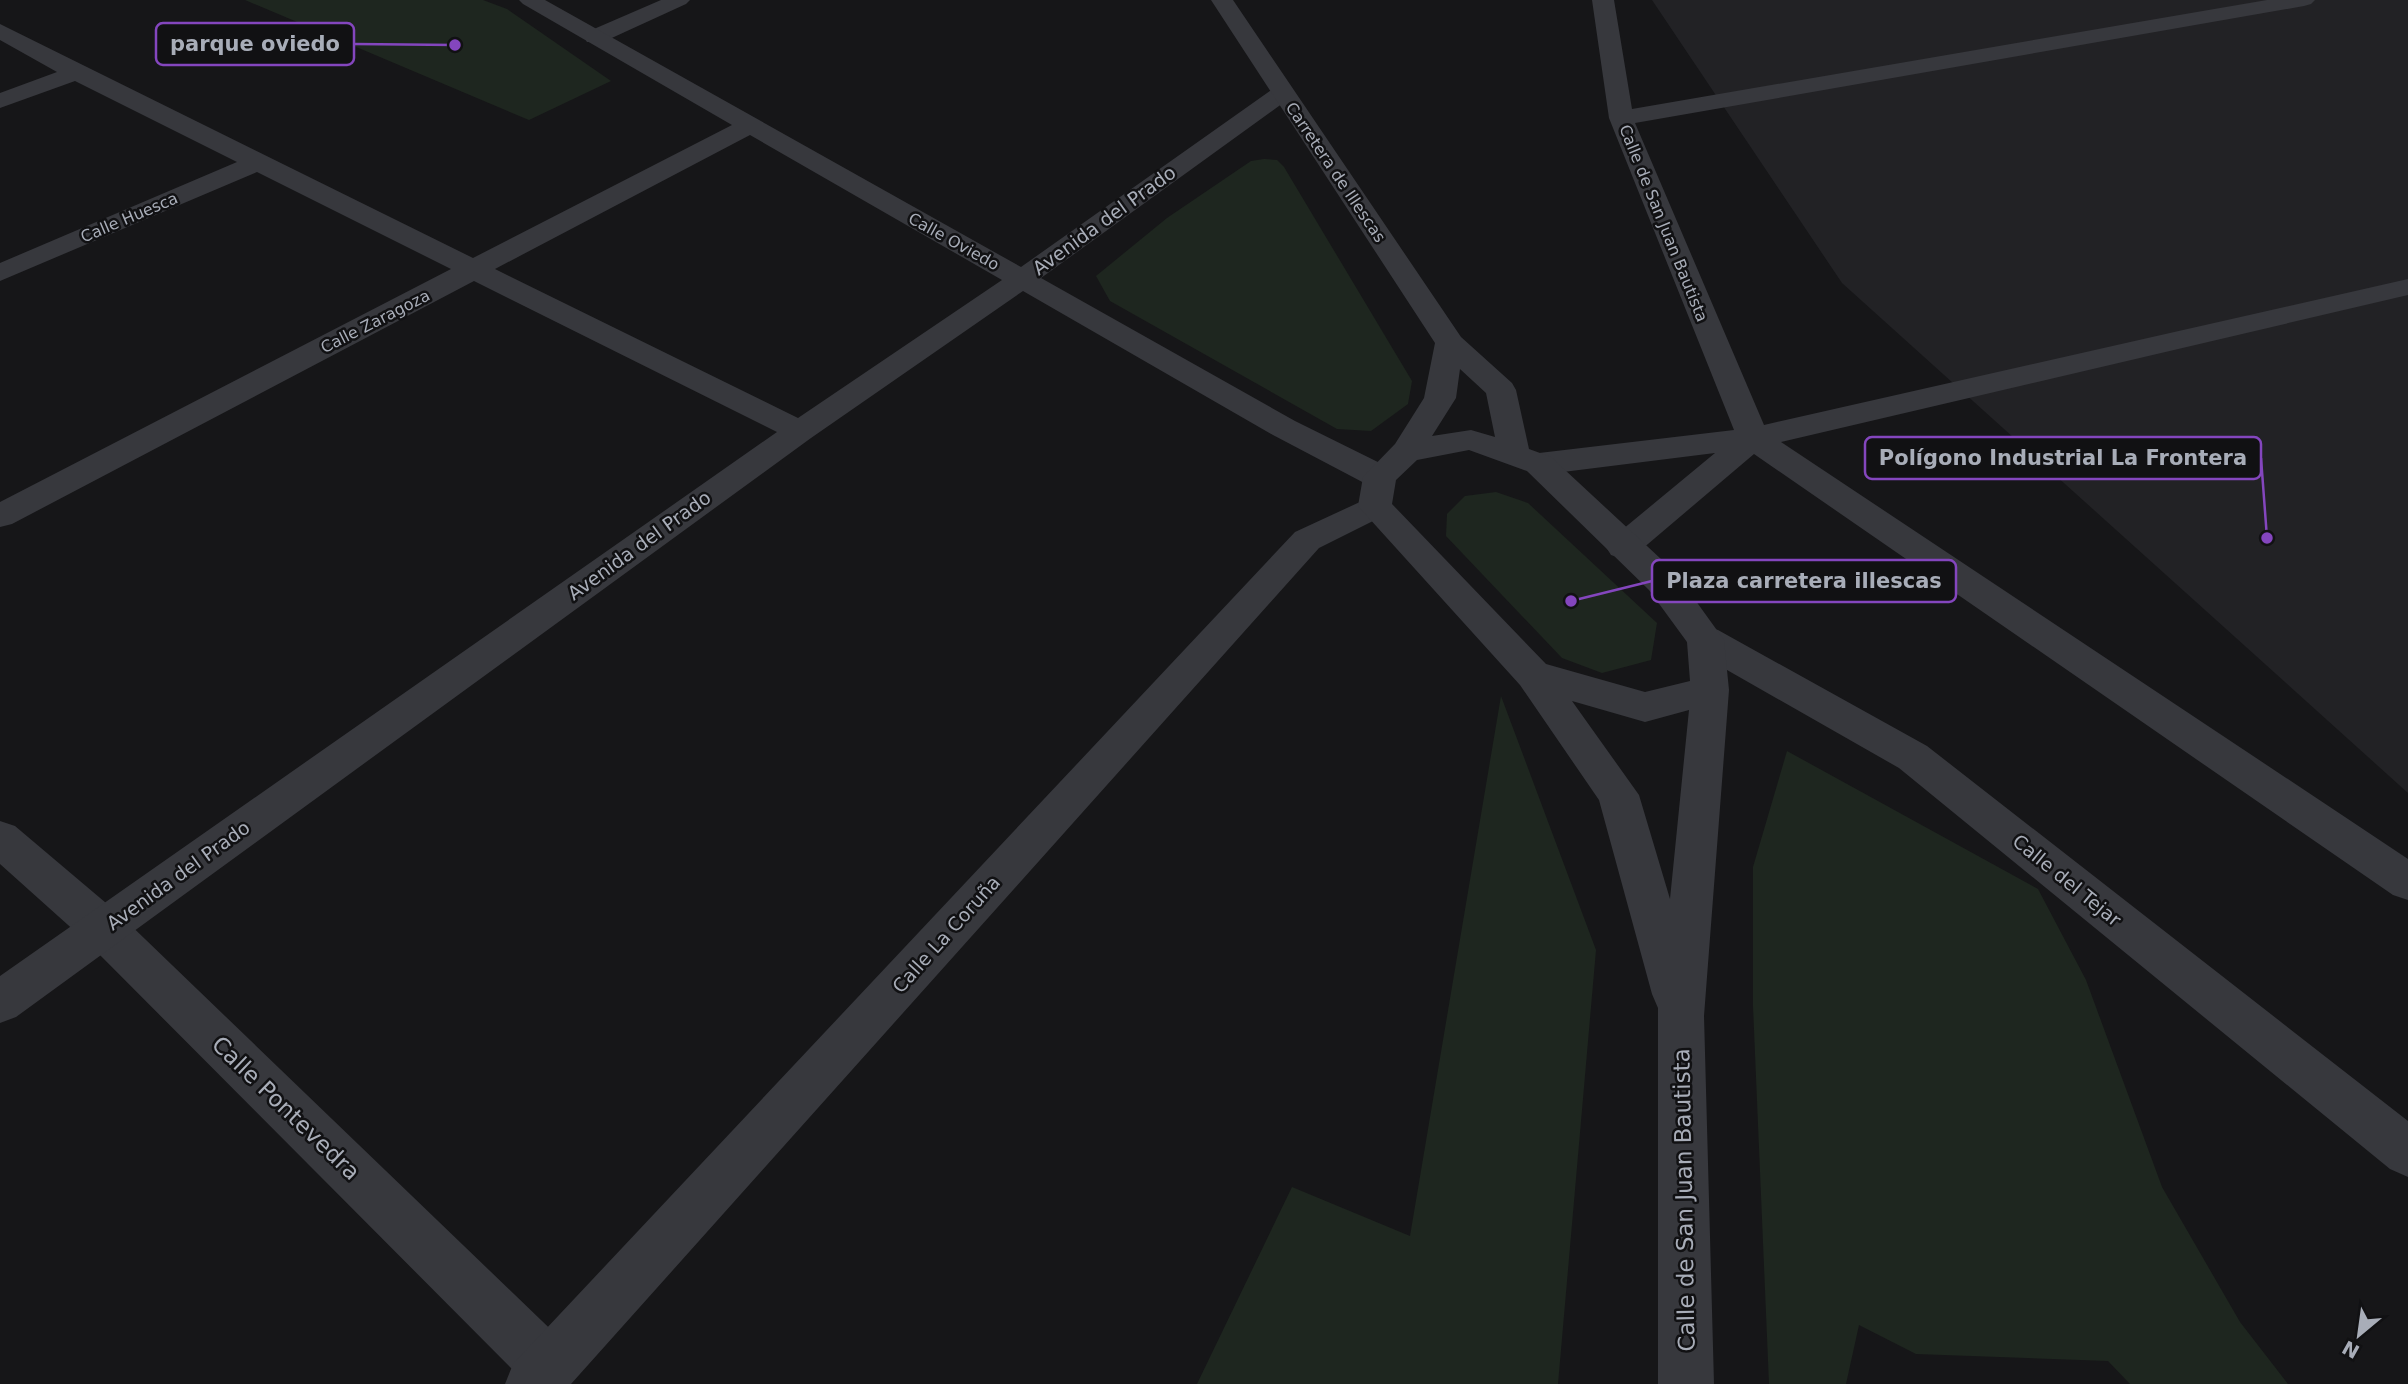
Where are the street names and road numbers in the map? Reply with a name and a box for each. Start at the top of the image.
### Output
street label: Carretera de Illescas [1282,99,1390,246]
street label: Calle de San Juan Bautista [1615,122,1712,325]
street label: Avenida del Prado [1028,161,1180,279]
street label: Calle Huesca [78,188,181,246]
street label: Calle Oviedo [905,209,1003,274]
street label: Calle Zaragoza [317,286,433,357]
street label: Avenida del Prado [563,486,715,604]
street label: Avenida del Prado [102,816,254,934]
street label: Calle del Tejar [2008,830,2126,931]
street label: Calle La Coruña [888,871,1004,997]
street label: Calle Pontevedra [207,1031,365,1185]
street label: Calle de San Juan Bautista [1668,1048,1700,1352]

